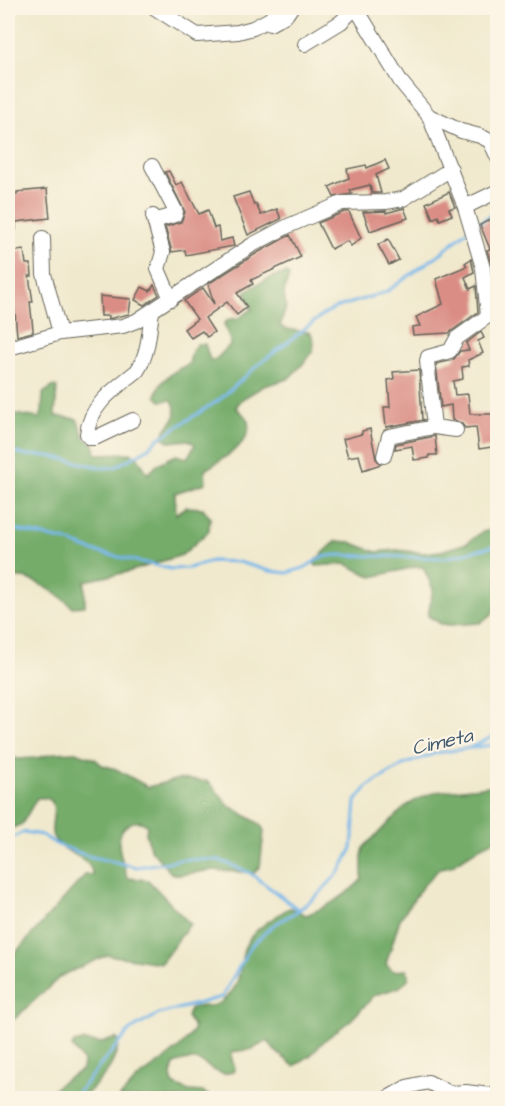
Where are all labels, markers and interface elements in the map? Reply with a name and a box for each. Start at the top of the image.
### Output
water label: Cimeta [409,721,476,763]

